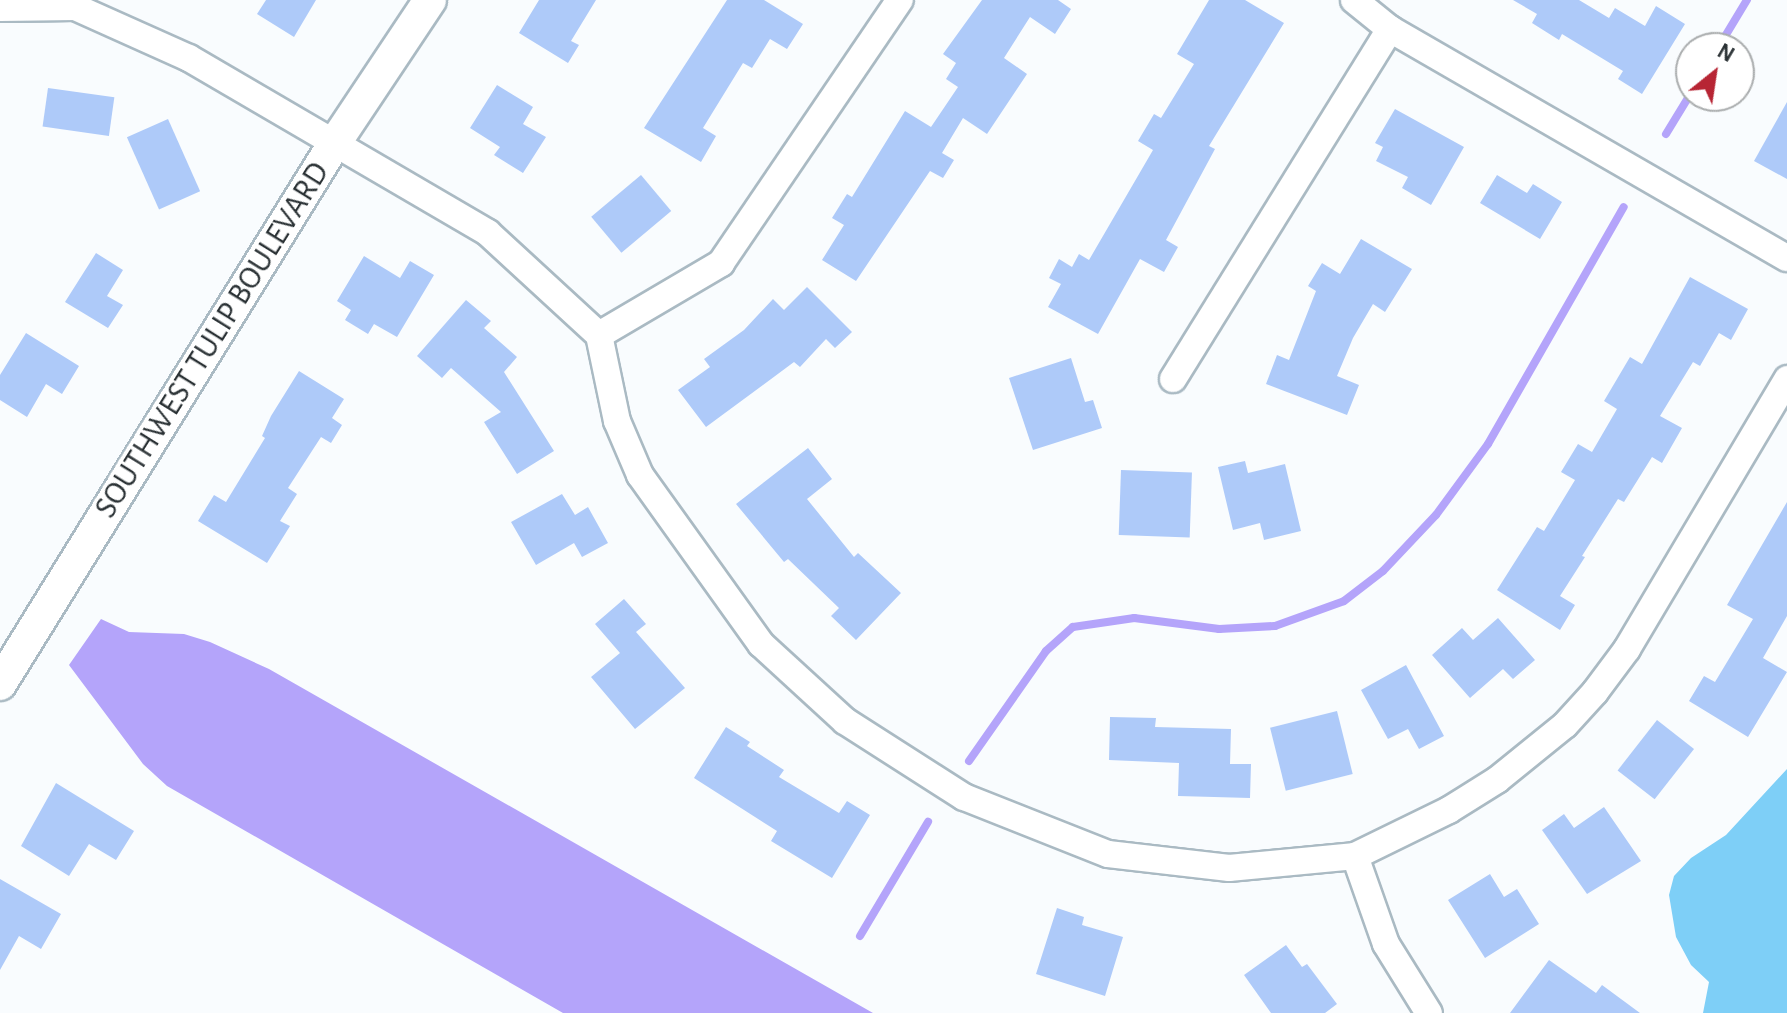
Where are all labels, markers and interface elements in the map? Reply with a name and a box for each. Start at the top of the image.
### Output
north arrow [1675,32,1755,112]
text: N [1714,40,1738,66]
street label: SOUTHWEST TULIP BOULEVARD [87,155,337,525]

